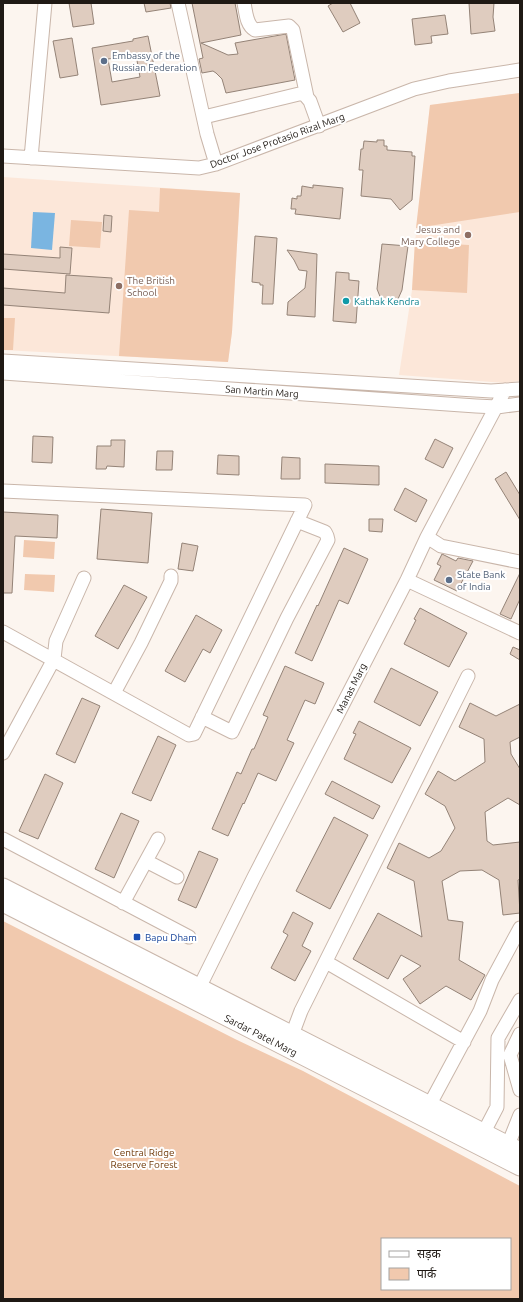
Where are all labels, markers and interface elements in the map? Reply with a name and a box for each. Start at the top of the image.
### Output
place label: Embassy of the Russian Federation [112,50,197,73]
marker: Embassy of the Russian Federation [99,56,109,66]
street label: Doctor Jose Protasio Rizal Marg [208,111,346,170]
place label: Jesus and Mary College [401,224,460,247]
marker: Jesus and Mary College [463,230,473,240]
place label: The British School [127,275,175,298]
marker: The British School [114,281,124,291]
marker: Kathak Kendra [341,296,351,306]
place label: Kathak Kendra [354,296,419,307]
street label: San Martin Marg [225,383,299,400]
place label: State Bank of India [457,569,505,592]
marker: State Bank of India [444,575,454,585]
street label: Manas Marg [334,661,369,715]
marker: Bapu Dham [132,932,142,942]
place label: Bapu Dham [145,932,197,943]
street label: Sardar Patel Marg [223,1012,299,1059]
park label: Central Ridge Reserve Forest [111,1147,178,1170]
legend [381,1238,511,1290]
text: सड़क [417,1247,442,1261]
text: पार्क [417,1267,437,1280]

